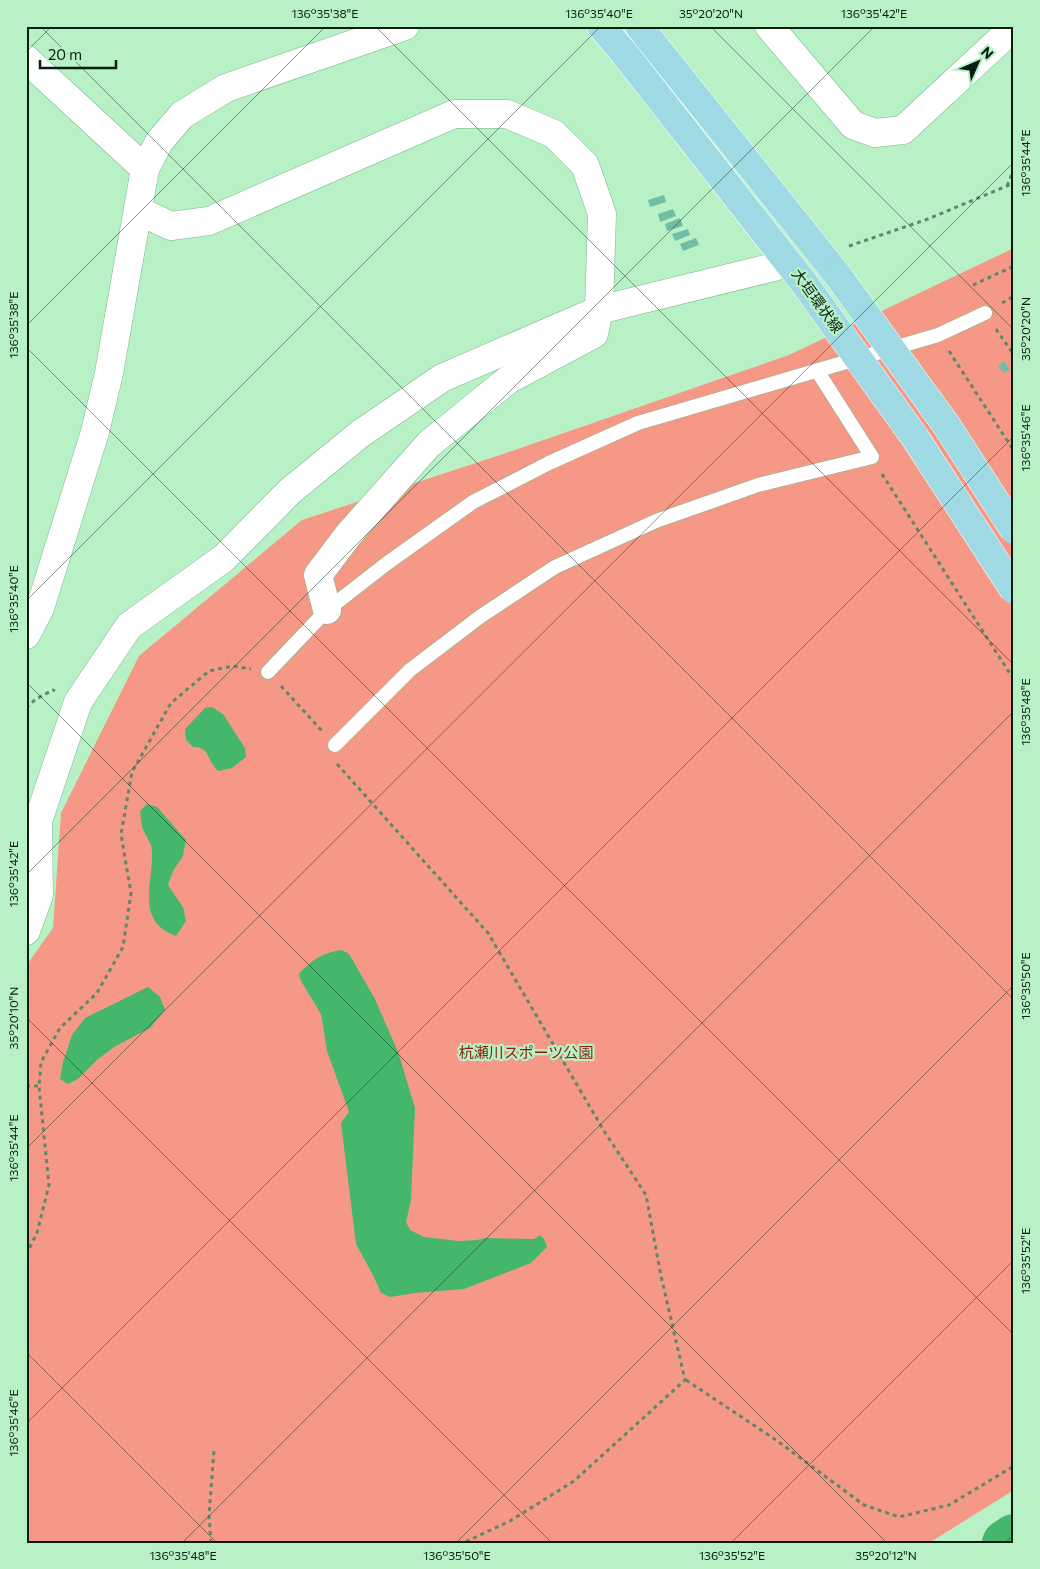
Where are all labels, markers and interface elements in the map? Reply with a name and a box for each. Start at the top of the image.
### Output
text: 136°35'38"E [292,6,358,20]
text: 136°35'40"E [565,6,633,20]
text: 35°20'20"N [679,6,743,20]
text: 136°35'42"E [841,6,907,20]
scale bar [40,38,116,70]
north arrow [952,38,1002,88]
text: N [978,43,997,62]
text: 20 m [48,45,82,63]
text: 136°35'44"E [1018,129,1032,197]
street label: 大垣環状線 [788,265,847,336]
text: 136°35'38"E [6,292,20,358]
text: 35°20'20"N [1018,297,1032,361]
text: 136°35'46"E [1018,404,1032,472]
text: 136°35'40"E [6,565,20,633]
text: 136°35'48"E [1018,678,1032,746]
text: 136°35'42"E [6,841,20,907]
text: 136°35'50"E [1018,952,1032,1020]
text: 35°20'10"N [6,987,20,1049]
park label: 杭瀬川スポーツ公園 [459,1043,593,1061]
text: 136°35'44"E [6,1114,20,1182]
text: 136°35'52"E [1018,1228,1032,1294]
text: 136°35'46"E [6,1389,20,1457]
text: 136°35'48"E [149,1548,217,1562]
text: 136°35'50"E [423,1548,491,1562]
text: 136°35'52"E [699,1548,765,1562]
text: 35°20'12"N [855,1548,917,1562]

